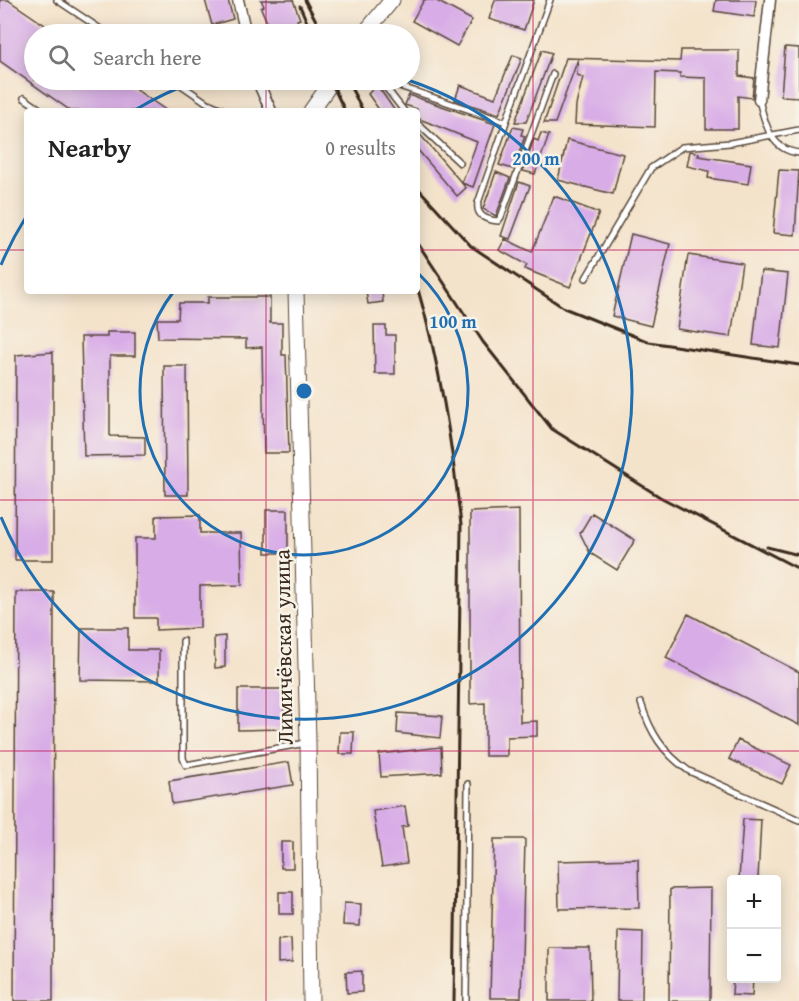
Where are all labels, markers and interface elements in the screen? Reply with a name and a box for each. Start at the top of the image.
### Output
search box [24,24,420,90]
icon: search [45,41,78,74]
text: Search here [93,41,202,73]
text: Nearby [48,128,131,167]
text: 0 results [325,133,396,162]
text: 200 m [512,145,560,172]
text: 100 m [429,308,477,335]
centre of rings [294,381,314,401]
street label: Лимичёвская улица [265,548,301,745]
map controls [727,875,781,983]
button: + [727,875,781,929]
button: − [727,929,781,983]

